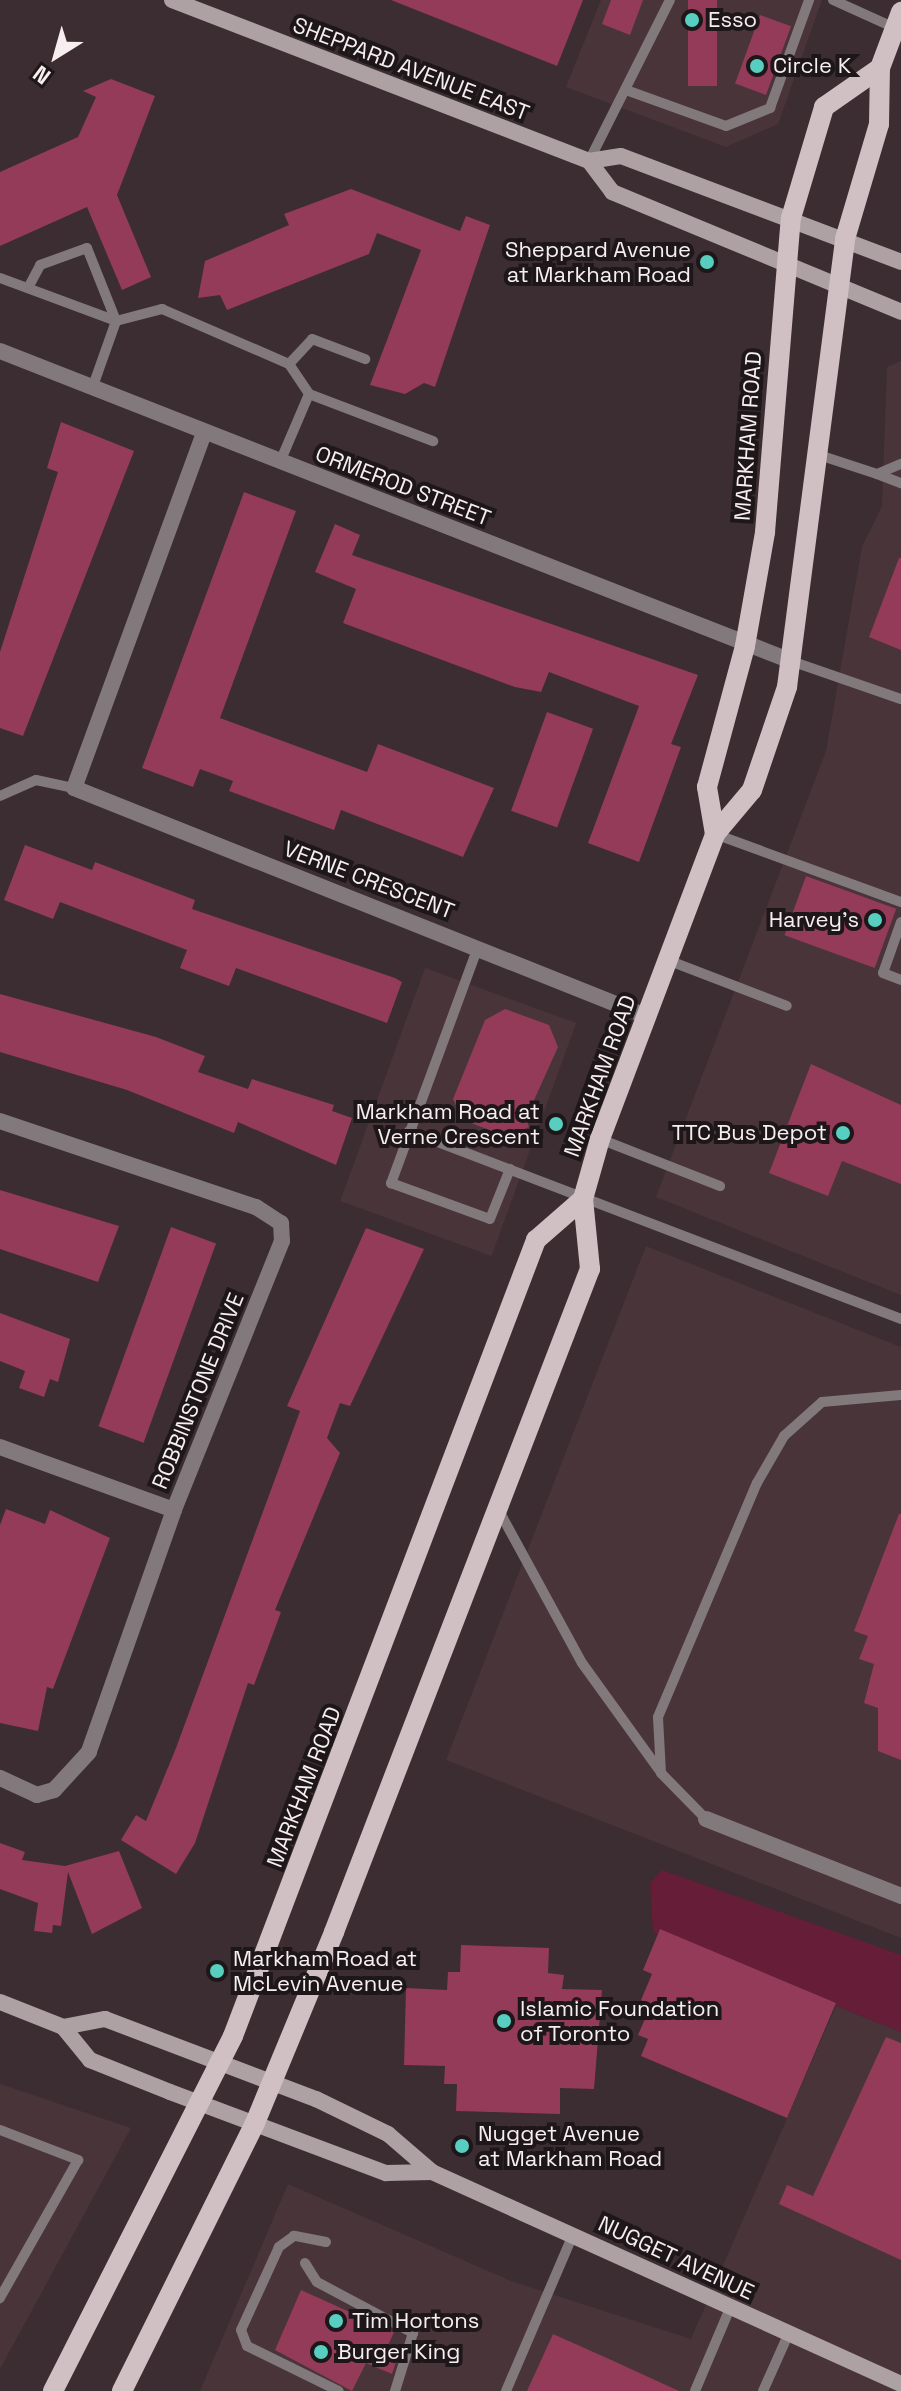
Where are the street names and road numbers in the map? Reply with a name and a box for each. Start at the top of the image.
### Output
street label: SHEPPARD AVENUE EAST [289,12,533,126]
street label: MARKHAM ROAD [729,350,767,522]
street label: ORMEROD STREET [312,440,494,532]
street label: VERNE CRESCENT [280,835,458,925]
street label: MARKHAM ROAD [559,992,641,1160]
street label: ROBBINSTONE DRIVE [147,1289,249,1493]
street label: MARKHAM ROAD [261,1703,347,1871]
street label: NUGGET AVENUE [594,2210,758,2306]

